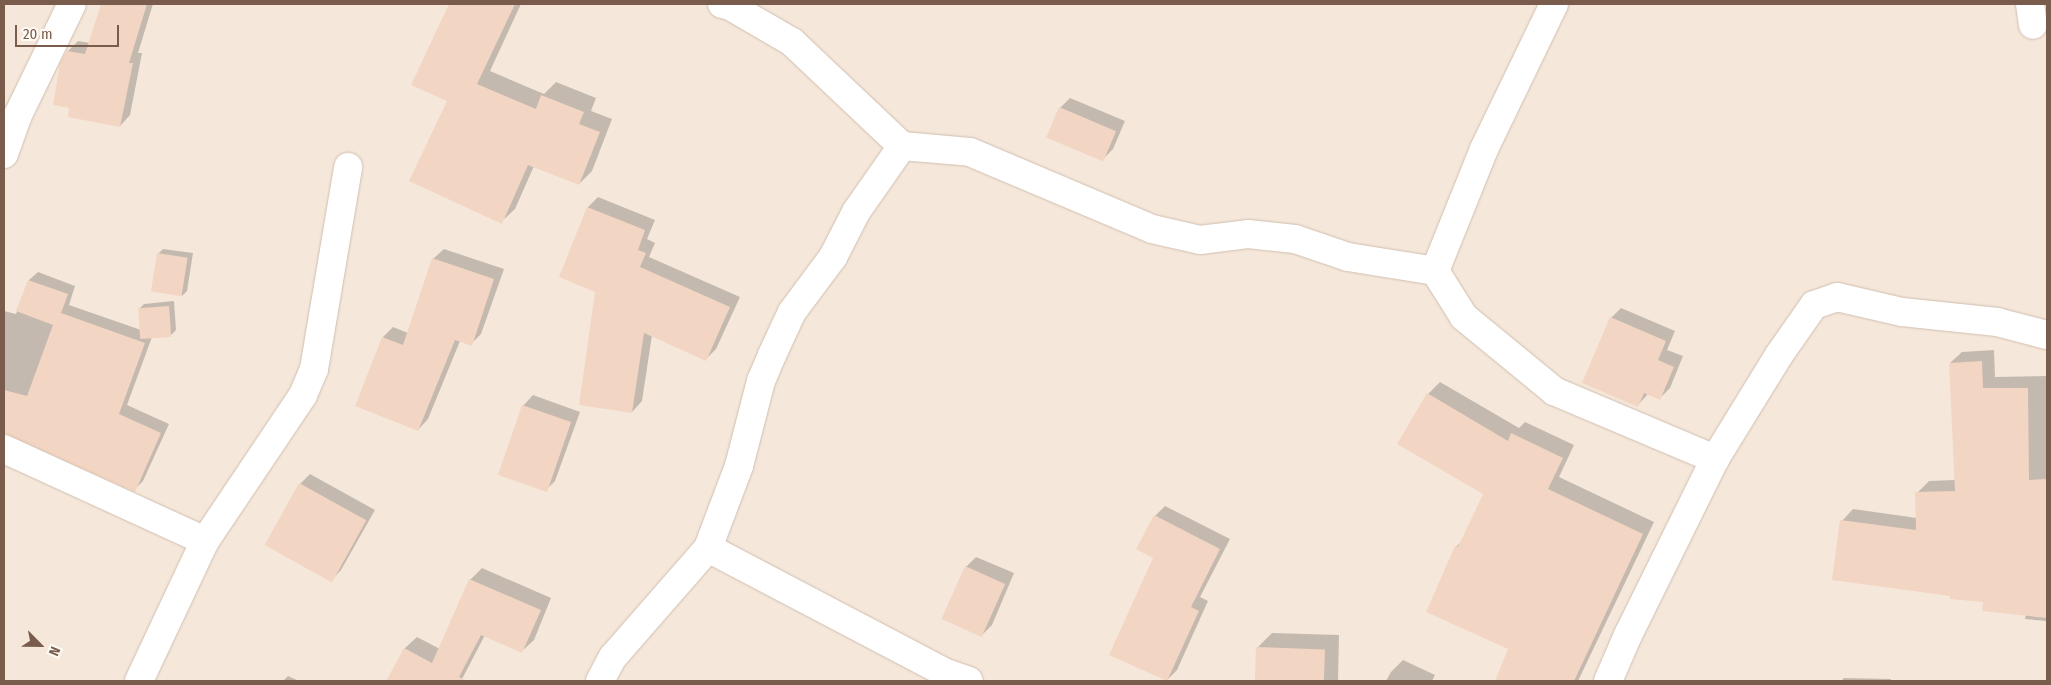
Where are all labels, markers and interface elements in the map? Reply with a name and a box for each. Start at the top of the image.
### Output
scale bar [18,15,121,47]
text: 20 m [23,25,53,43]
north arrow [15,620,65,670]
text: N [45,644,64,658]

